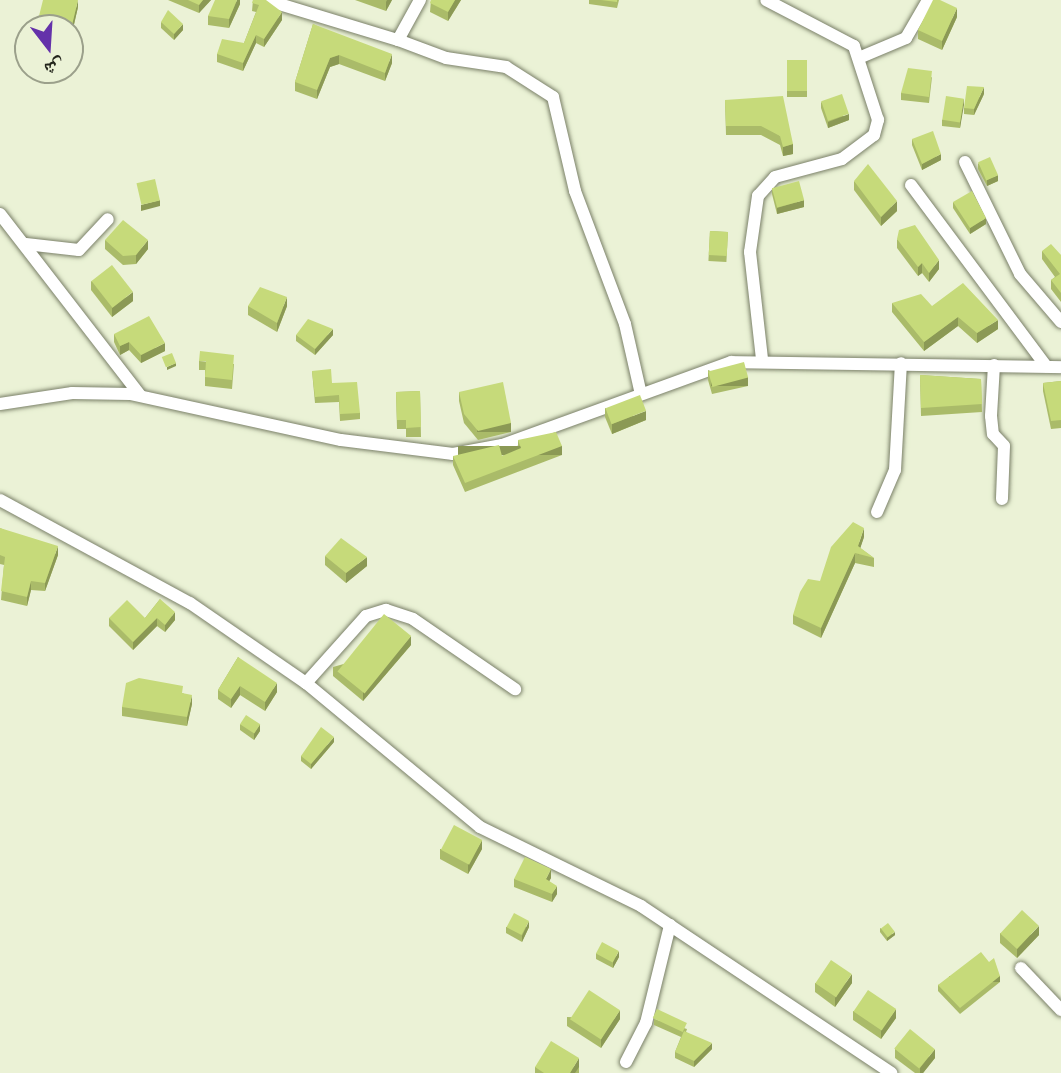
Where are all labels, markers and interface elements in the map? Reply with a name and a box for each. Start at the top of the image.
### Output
north arrow [14,14,84,84]
text: ش [41,52,68,84]

